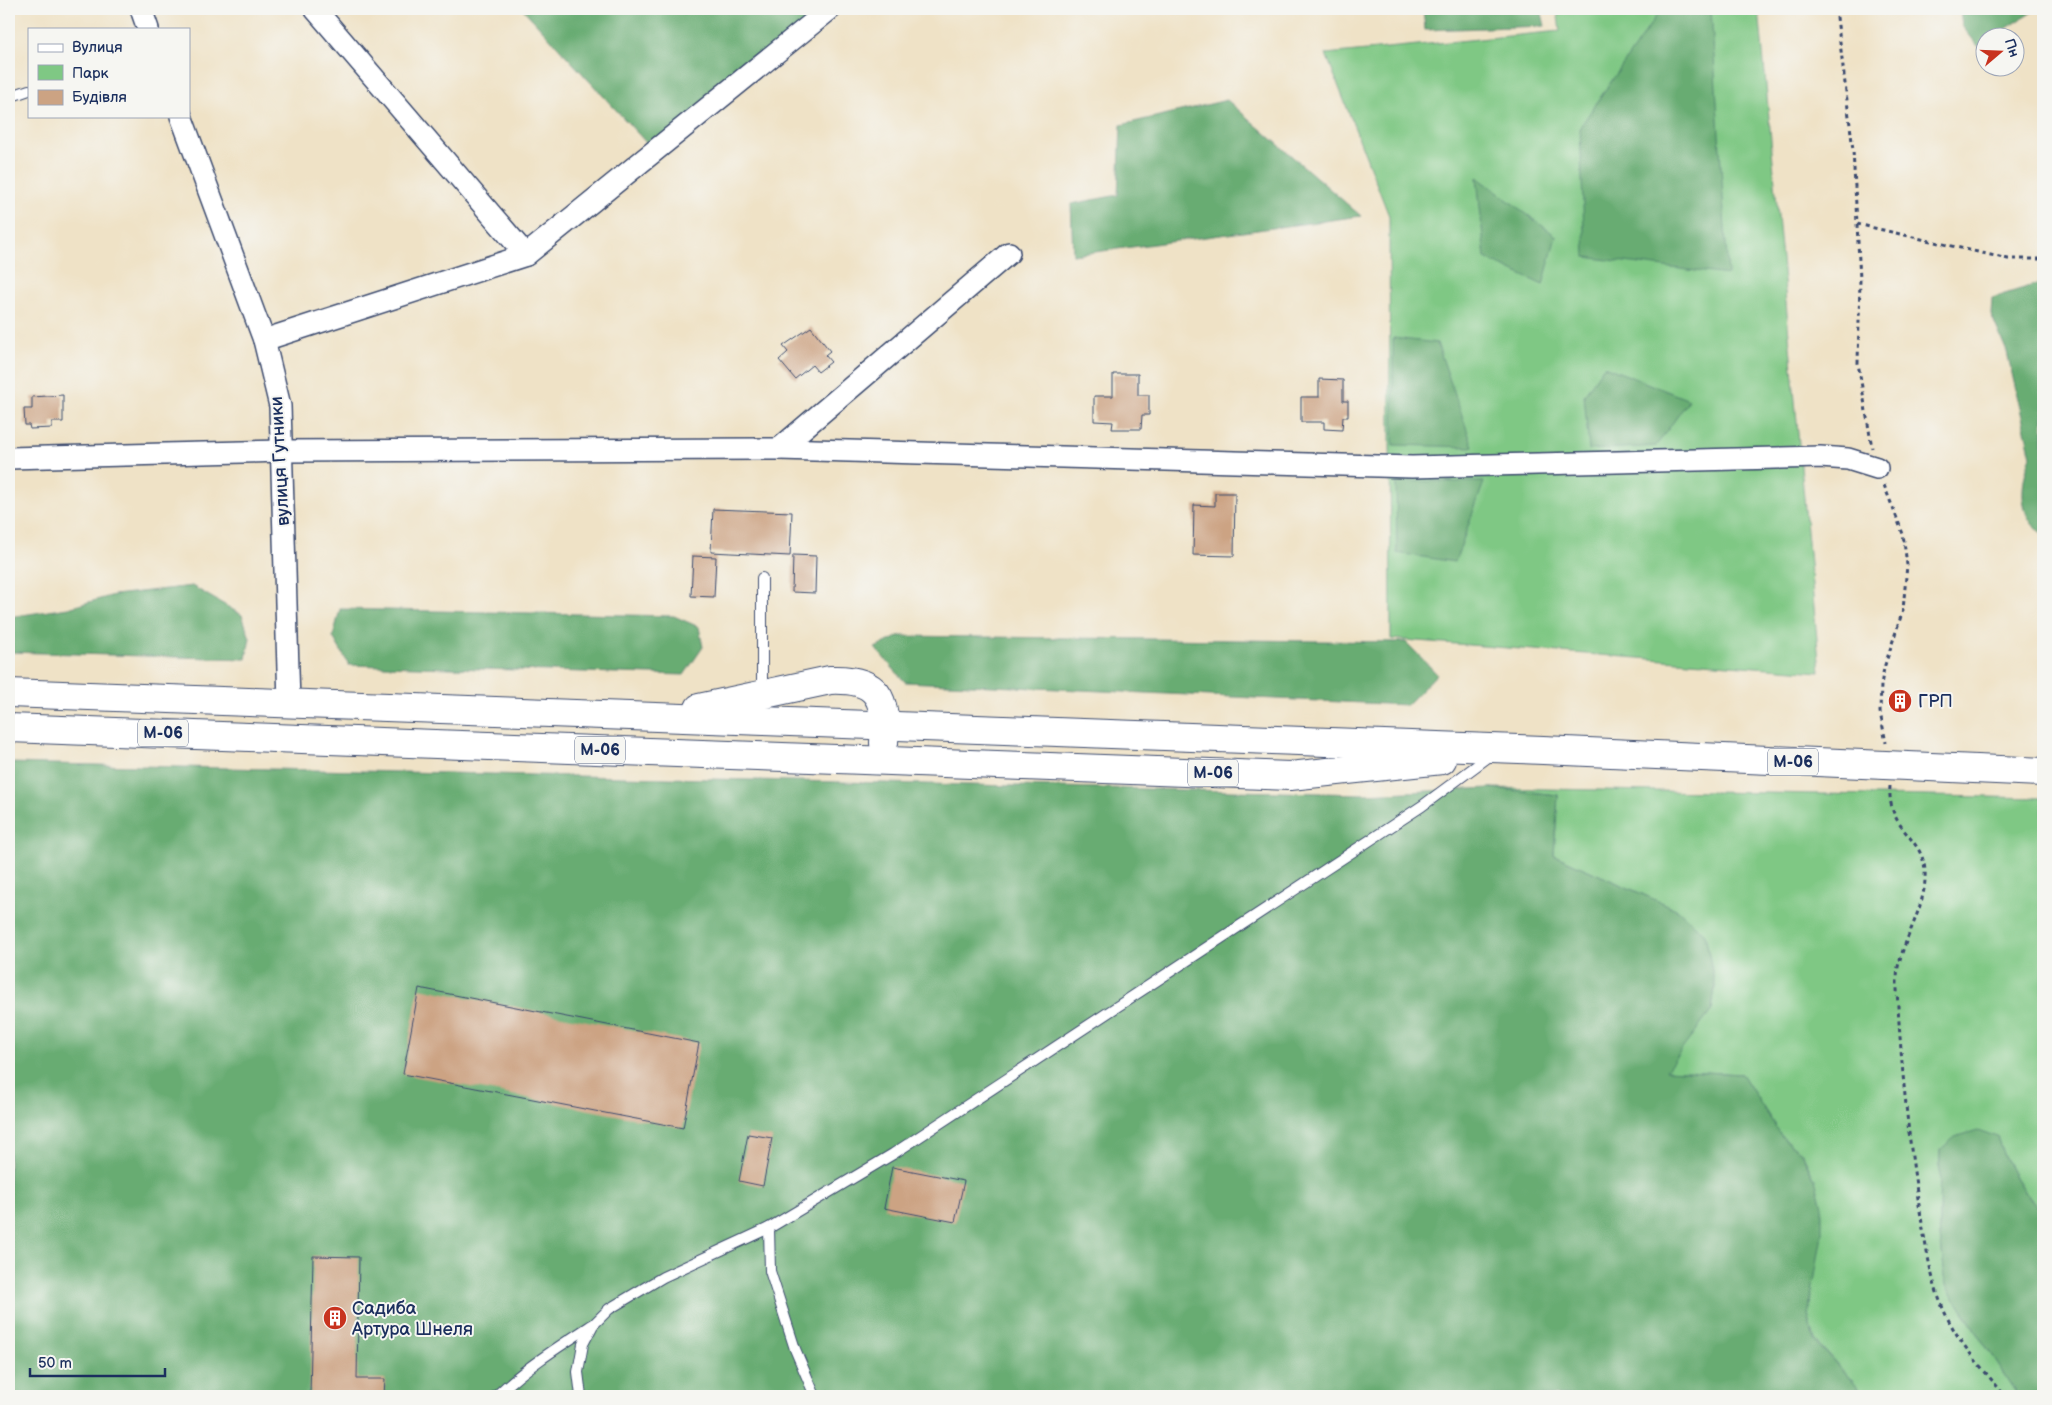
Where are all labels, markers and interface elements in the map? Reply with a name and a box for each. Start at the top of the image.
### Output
legend [28,28,190,118]
north arrow [1974,28,2024,78]
text: Пн [2001,36,2023,60]
text: Вулиця [72,38,123,57]
text: Парк [72,64,109,83]
text: Будівля [72,88,127,107]
street label: вулиця Гутники [266,396,294,526]
building icon: ГРП [1887,688,1913,714]
place label: ГРП [1918,691,1953,712]
road number: М-06 [138,720,188,746]
road number: М-06 [575,736,625,764]
road number: М-06 [1768,749,1818,776]
road number: М-06 [1188,760,1238,786]
place label: Садиба Артура Шнеля [351,1298,473,1340]
building icon: Садиба Артура Шнеля [322,1305,348,1331]
scale bar [30,1345,165,1377]
text: 50 m [38,1354,72,1373]

